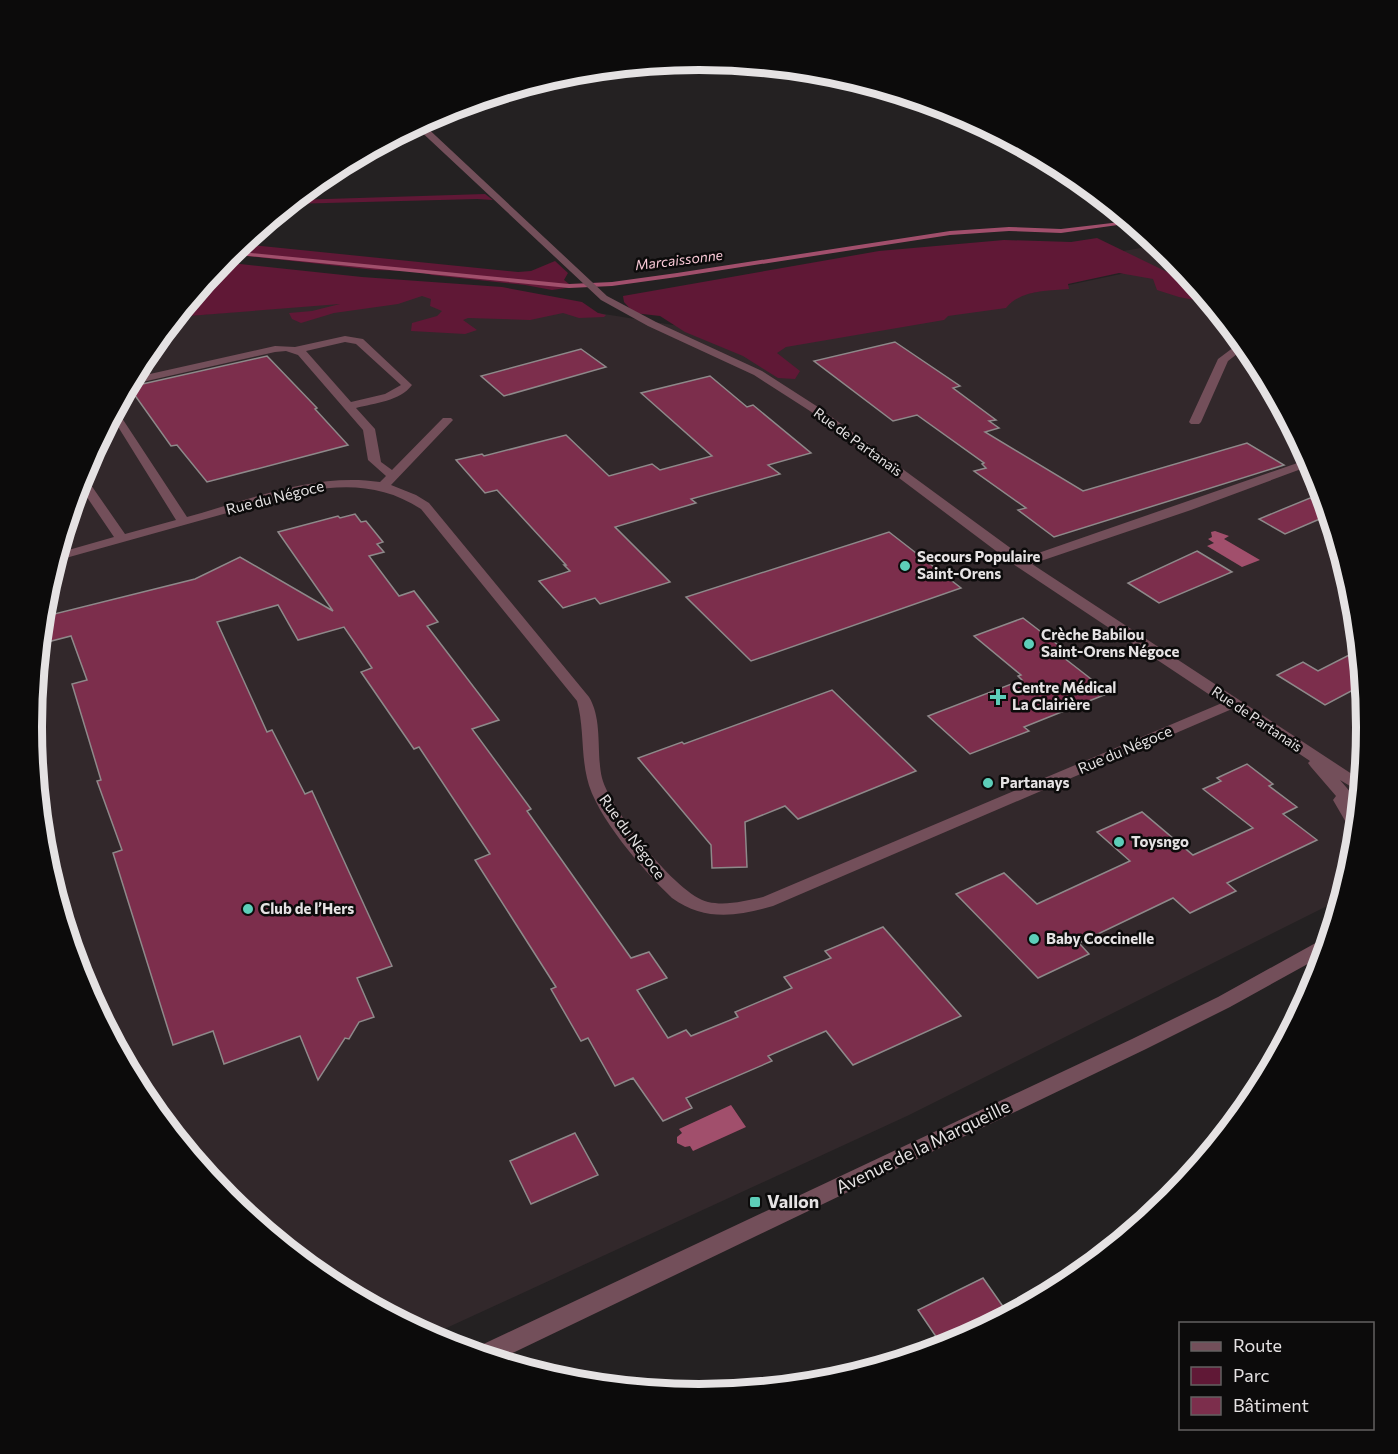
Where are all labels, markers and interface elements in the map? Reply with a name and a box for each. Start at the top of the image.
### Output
water label: Marcaissonne [634,246,724,273]
street label: Rue de Partanaïs [811,404,906,479]
street label: Rue du Négoce [224,476,326,518]
place label: Secours Populaire Saint-Orens [917,547,1041,582]
marker: Secours Populaire Saint-Orens [898,559,912,573]
place label: Crèche Babilou Saint-Orens Négoce [1041,625,1180,660]
marker: Crèche Babilou Saint-Orens Négoce [1022,637,1036,651]
place label: Centre Médical La Clairière [1012,678,1116,713]
street label: Rue de Partanaïs [1209,682,1306,755]
marker: Centre Médical La Clairière [989,688,1007,706]
street label: Rue du Négoce [1075,721,1174,777]
place label: Partanays [1000,773,1070,791]
marker: Partanays [981,776,995,790]
street label: Rue du Négoce [596,790,670,882]
place label: Toysngo [1131,832,1189,850]
marker: Toysngo [1112,835,1126,849]
place label: Club de l’Hers [260,899,354,917]
marker: Club de l’Hers [241,902,255,916]
place label: Baby Coccinelle [1046,929,1154,947]
marker: Baby Coccinelle [1027,932,1041,946]
street label: Avenue de la Marqueille [832,1094,1013,1198]
place label: Vallon [767,1190,819,1212]
marker: Vallon [748,1195,762,1209]
legend [1179,1322,1374,1430]
text: Route [1233,1334,1282,1356]
text: Parc [1233,1364,1270,1386]
text: Bâtiment [1233,1394,1309,1416]

